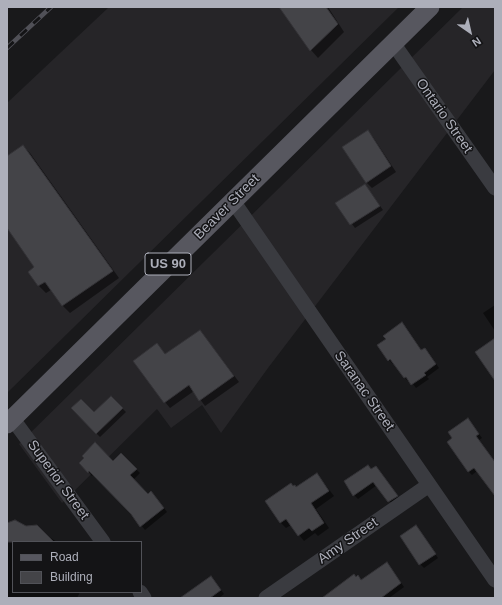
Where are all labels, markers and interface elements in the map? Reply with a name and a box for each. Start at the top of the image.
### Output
north arrow [450,12,490,52]
text: N [470,35,483,49]
street label: Ontario Street [412,75,476,157]
street label: Beaver Street [191,171,263,243]
road number: US 90 [145,253,191,275]
street label: Saranac Street [330,348,398,434]
street label: Superior Street [24,437,92,523]
street label: Amy Street [315,514,381,568]
legend [12,541,142,593]
text: Road [50,550,79,564]
text: Building [50,570,93,584]

